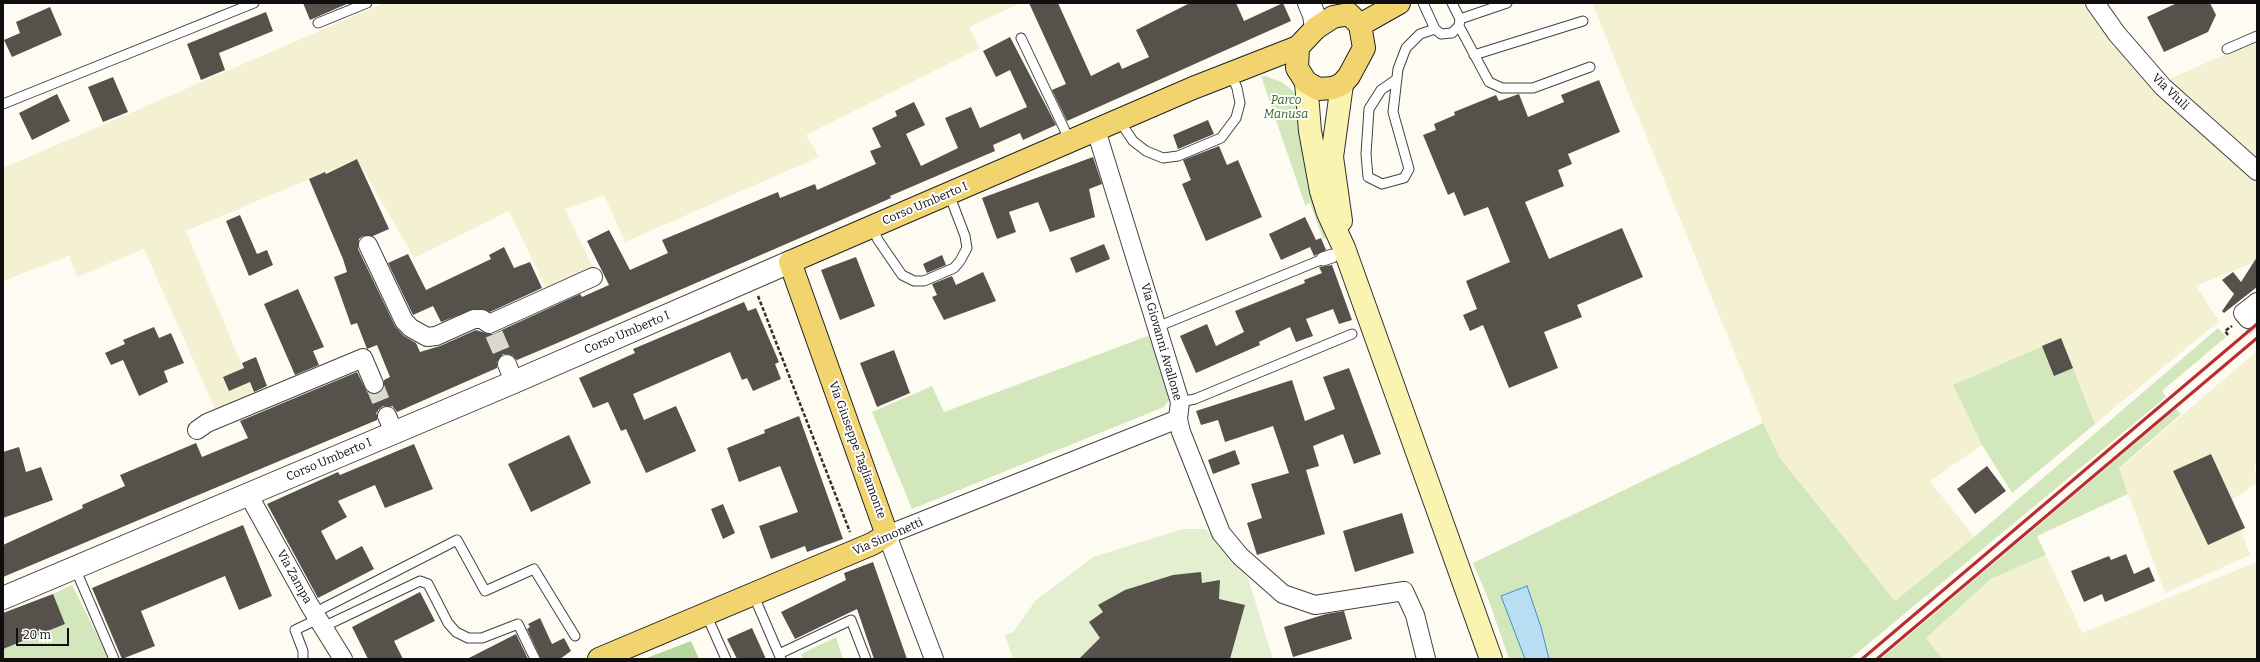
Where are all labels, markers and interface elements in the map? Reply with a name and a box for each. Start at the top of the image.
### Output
street label: Via Viuli [2148,71,2192,113]
park label: Parco Manusa [1264,94,1308,122]
street label: Corso Umberto I [880,180,970,228]
street label: Via Giovanni Avallone [1137,282,1185,402]
street label: Corso Umberto I [582,309,672,357]
street label: Via Giuseppe Tagliamonte [825,379,889,521]
street label: Corso Umberto I [284,436,374,484]
street label: Via Simonetti [851,515,925,559]
street label: Via Zampa [273,548,315,606]
scale bar [18,620,71,646]
text: 20 m [23,628,51,642]

